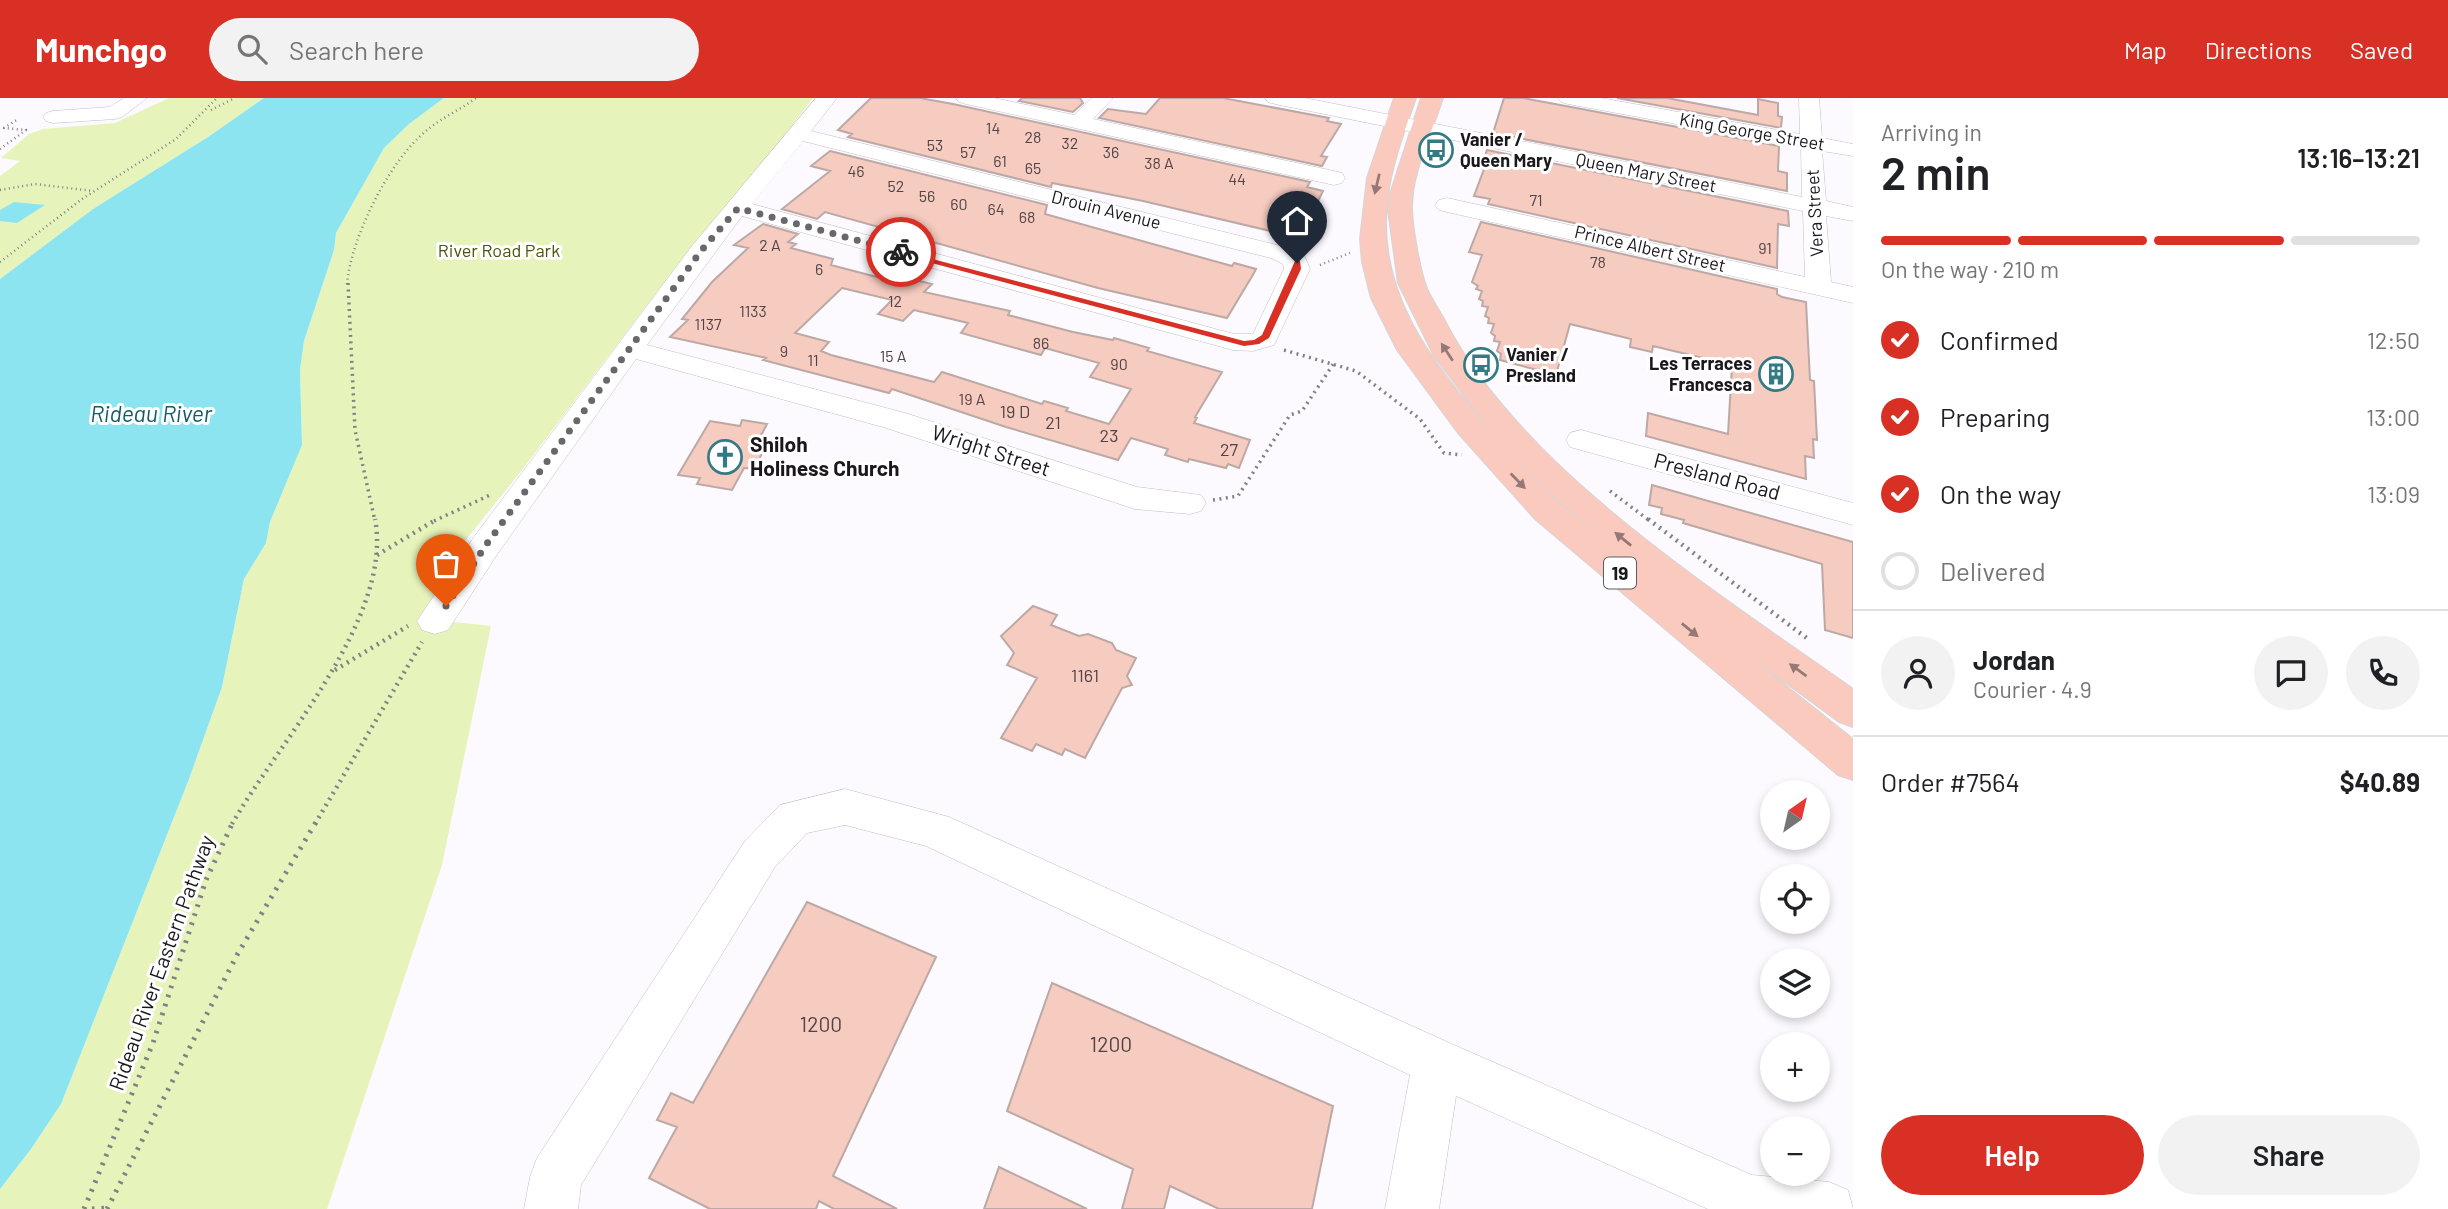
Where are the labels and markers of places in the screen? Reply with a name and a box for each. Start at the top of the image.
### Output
place label: Vanier / Queen Mary [1460,128,1552,171]
bus stop icon: Vanier / Queen Mary [1417,131,1455,169]
pin [1267,191,1327,263]
place label: Vanier / Presland [1506,343,1576,386]
bus stop icon: Vanier / Presland [1462,346,1500,384]
place label: Les Terraces Francesca [1649,352,1752,395]
building icon: Les Terraces Francesca [1757,355,1795,393]
place label: Shiloh Holiness Church [750,431,899,480]
church icon: Shiloh Holiness Church [706,438,744,476]
pin [416,534,476,606]

